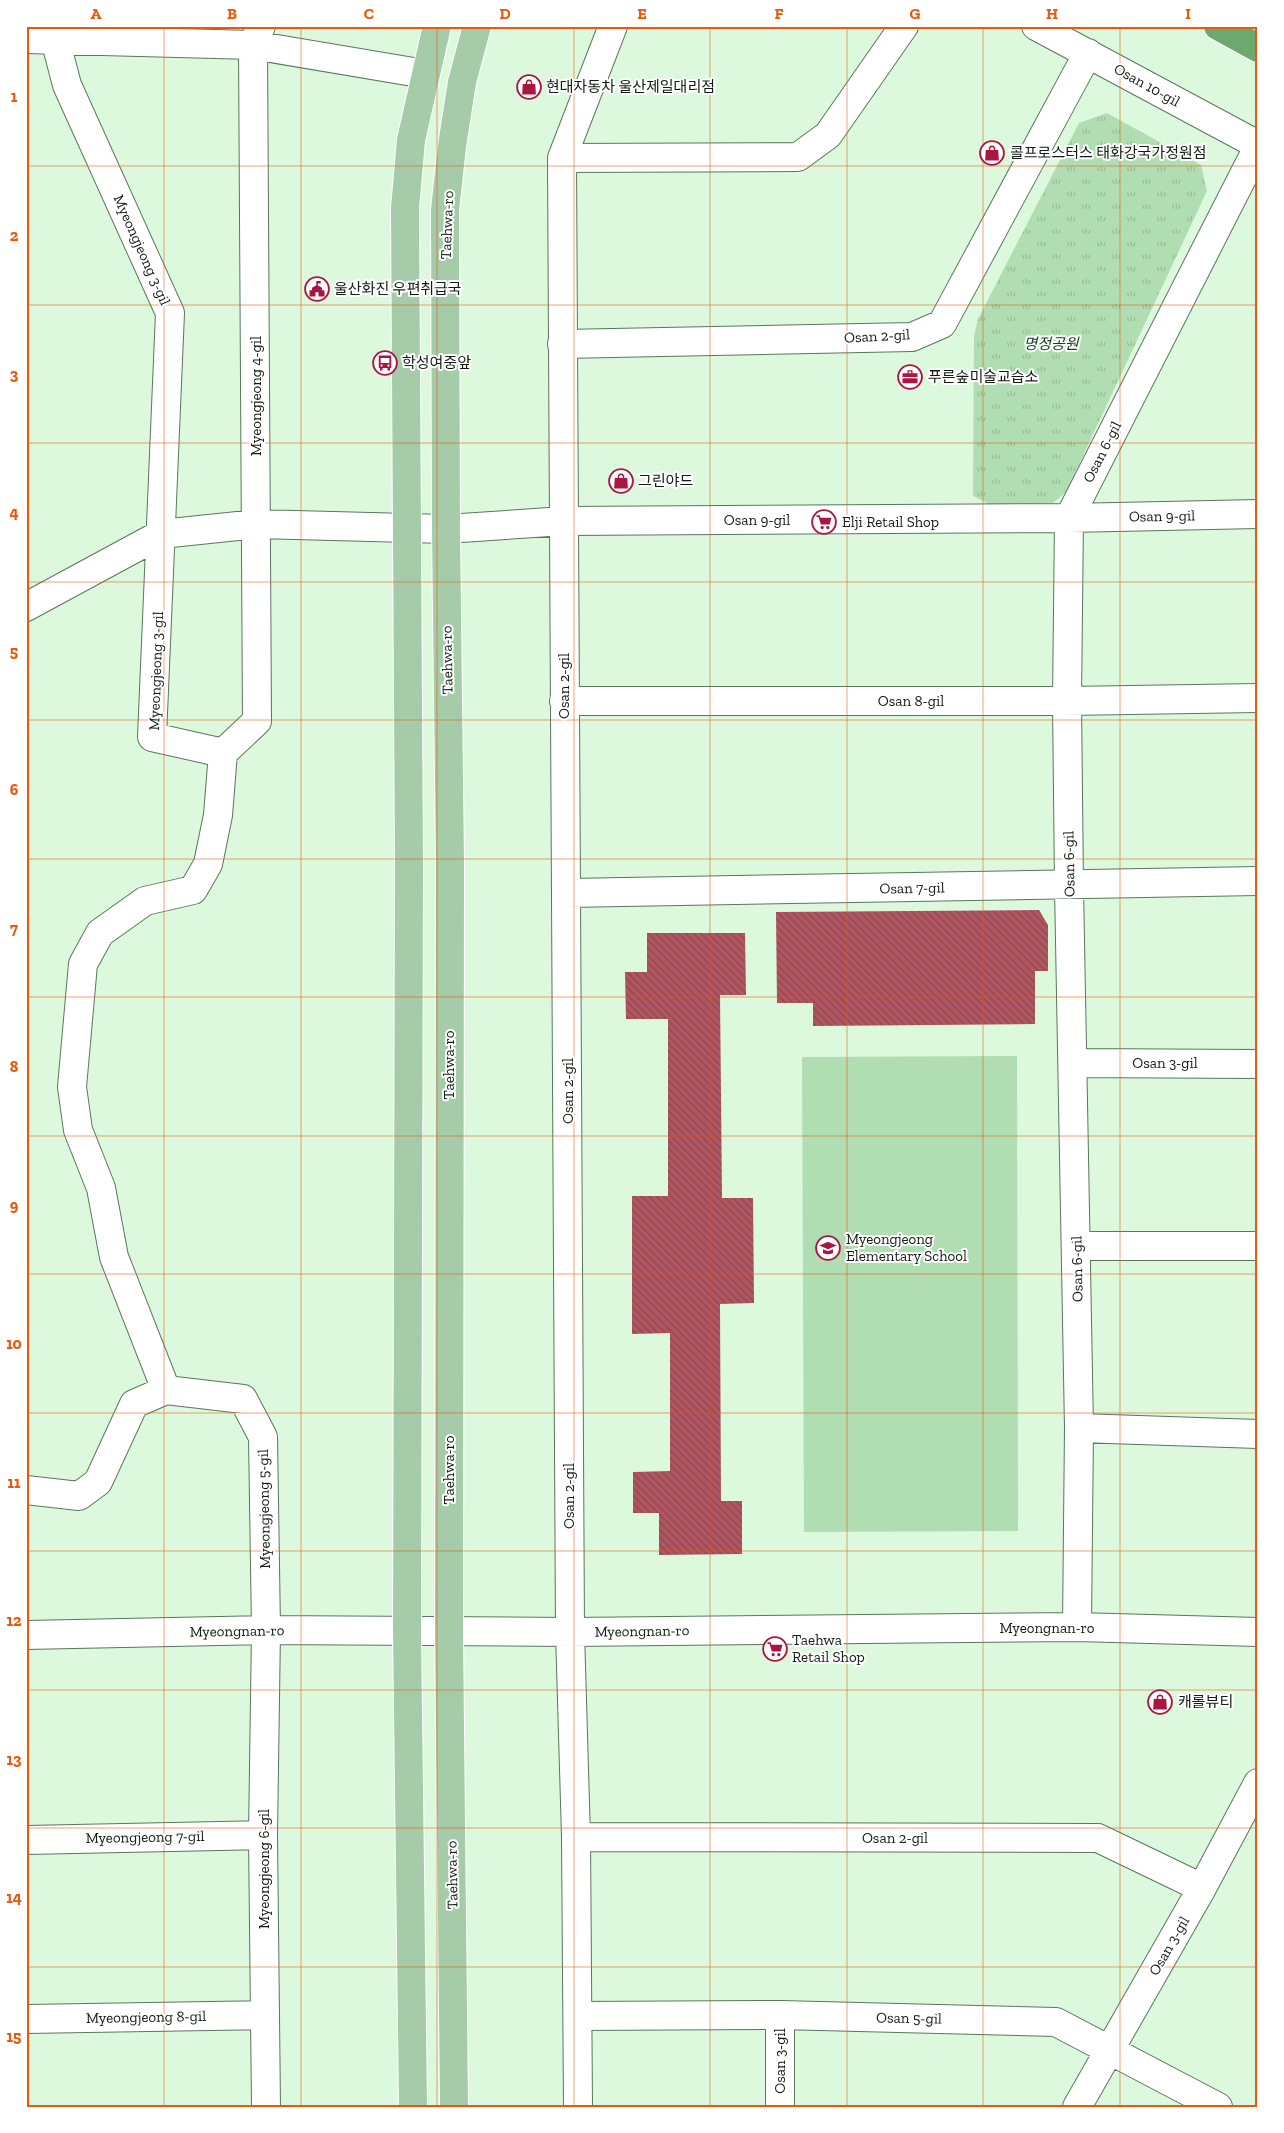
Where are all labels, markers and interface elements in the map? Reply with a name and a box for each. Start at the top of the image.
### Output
text: A [91,4,102,23]
text: B [227,4,237,23]
text: C [364,4,374,23]
text: D [499,4,511,23]
text: E [637,4,647,23]
text: F [774,4,784,23]
text: G [910,4,921,23]
text: H [1046,4,1058,23]
text: I [1185,4,1191,23]
street label: Osan 10-gil [1111,59,1183,111]
shop icon: 현대자동차 울산제일대리점 [516,74,542,100]
place label: 현대자동차 울산제일대리점 [546,78,715,96]
text: 1 [11,87,18,106]
shop icon: 콜프로스터스 태화강국가정원점 [979,140,1005,166]
place label: 콜프로스터스 태화강국가정원점 [1010,144,1207,162]
street label: Taehwa-ro [437,190,457,260]
street label: Myeongjeong 3-gil [110,192,174,308]
text: 2 [10,226,19,245]
public building icon: 울산화진 우편취급국 [304,276,330,302]
place label: 울산화진 우편취급국 [334,280,462,298]
street label: Osan 2-gil [844,325,910,347]
park label: 명정공원 [1023,335,1080,353]
street label: Myeongjeong 4-gil [247,336,265,456]
bus stop icon: 학성여중앞 [372,350,398,376]
place label: 학성여중앞 [402,354,471,372]
office icon: 푸른숲미술교습소 [897,364,923,390]
text: 3 [10,365,19,384]
place label: 푸른숲미술교습소 [928,368,1039,386]
street label: Osan 6-gil [1079,418,1125,486]
shop icon: 그린야드 [608,468,634,494]
place label: 그린야드 [638,472,693,490]
text: 4 [9,503,19,522]
street label: Osan 9-gil [1129,506,1195,526]
supermarket icon: Elji Retail Shop [811,509,837,535]
street label: Osan 9-gil [724,511,790,529]
place label: Elji Retail Shop [842,513,939,531]
street label: Myeongjeong 3-gil [145,611,167,731]
street label: Taehwa-ro [437,625,457,695]
text: 5 [10,642,18,661]
street label: Osan 2-gil [555,653,573,719]
street label: Osan 8-gil [878,692,944,710]
text: 6 [10,780,19,799]
street label: Osan 6-gil [1059,831,1079,897]
street label: Osan 7-gil [879,878,945,898]
text: 7 [10,919,18,938]
street label: Taehwa-ro [440,1030,458,1099]
street label: Osan 3-gil [1132,1054,1198,1072]
text: 8 [10,1057,19,1076]
street label: Osan 2-gil [559,1058,577,1124]
text: 9 [10,1196,19,1215]
place label: Myeongjeong Elementary School [846,1230,967,1265]
school or university icon: Myeongjeong Elementary School [815,1235,841,1261]
street label: Osan 6-gil [1067,1236,1087,1302]
text: 10 [6,1334,22,1353]
street label: Taehwa-ro [440,1435,458,1504]
street label: Myeongjeong 5-gil [254,1449,274,1569]
street label: Osan 2-gil [560,1463,578,1529]
text: 11 [8,1473,21,1492]
text: 12 [6,1611,22,1630]
street label: Myeongnan-ro [1000,1619,1095,1637]
street label: Myeongnan-ro [189,1621,285,1641]
street label: Myeongnan-ro [594,1621,690,1641]
place label: Taehwa Retail Shop [792,1631,865,1666]
supermarket icon: Taehwa Retail Shop [762,1636,788,1662]
shop icon: 캐롤뷰티 [1147,1689,1173,1715]
place label: 캐롤뷰티 [1178,1693,1233,1711]
text: 13 [7,1750,22,1769]
street label: Myeongjeong 6-gil [255,1809,273,1929]
street label: Myeongjeong 7-gil [85,1827,205,1847]
street label: Osan 2-gil [862,1829,928,1847]
street label: Taehwa-ro [442,1840,462,1910]
text: 14 [6,1888,22,1907]
street label: Osan 3-gil [1145,1913,1193,1979]
street label: Myeongjeong 8-gil [86,2007,206,2027]
street label: Osan 5-gil [876,2008,942,2028]
text: 15 [7,2027,21,2046]
street label: Osan 3-gil [771,2028,789,2094]

